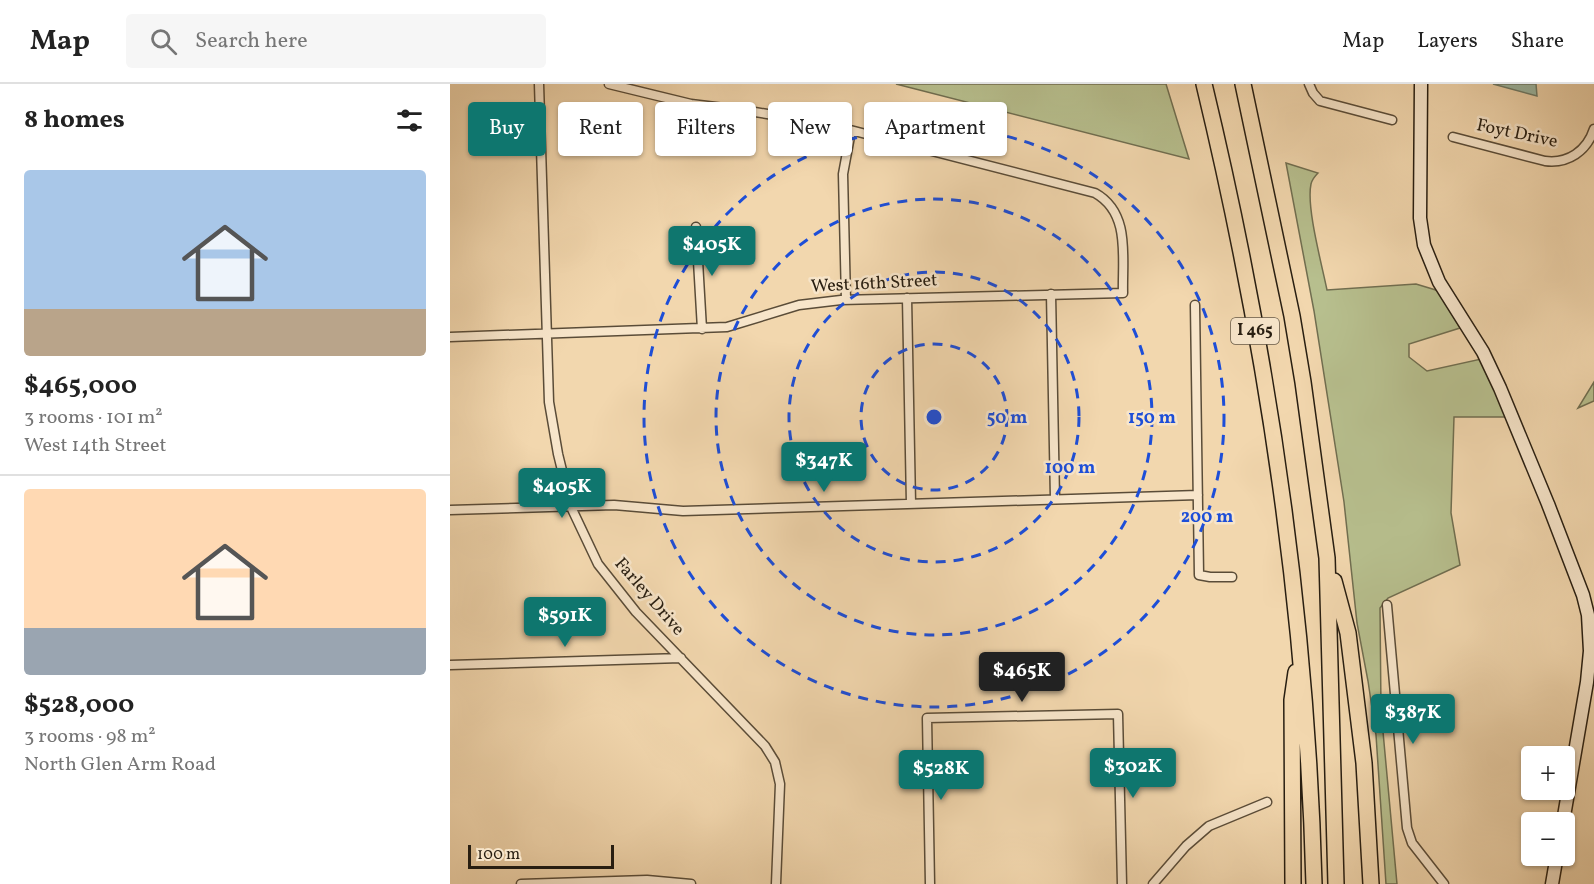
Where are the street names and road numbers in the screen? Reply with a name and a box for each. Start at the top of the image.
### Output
street label: Foyt Drive [1474,113,1560,155]
street label: West 16th Street [810,268,938,300]
road number: I 465 [1231,318,1279,344]
street label: Farley Drive [608,552,690,642]

